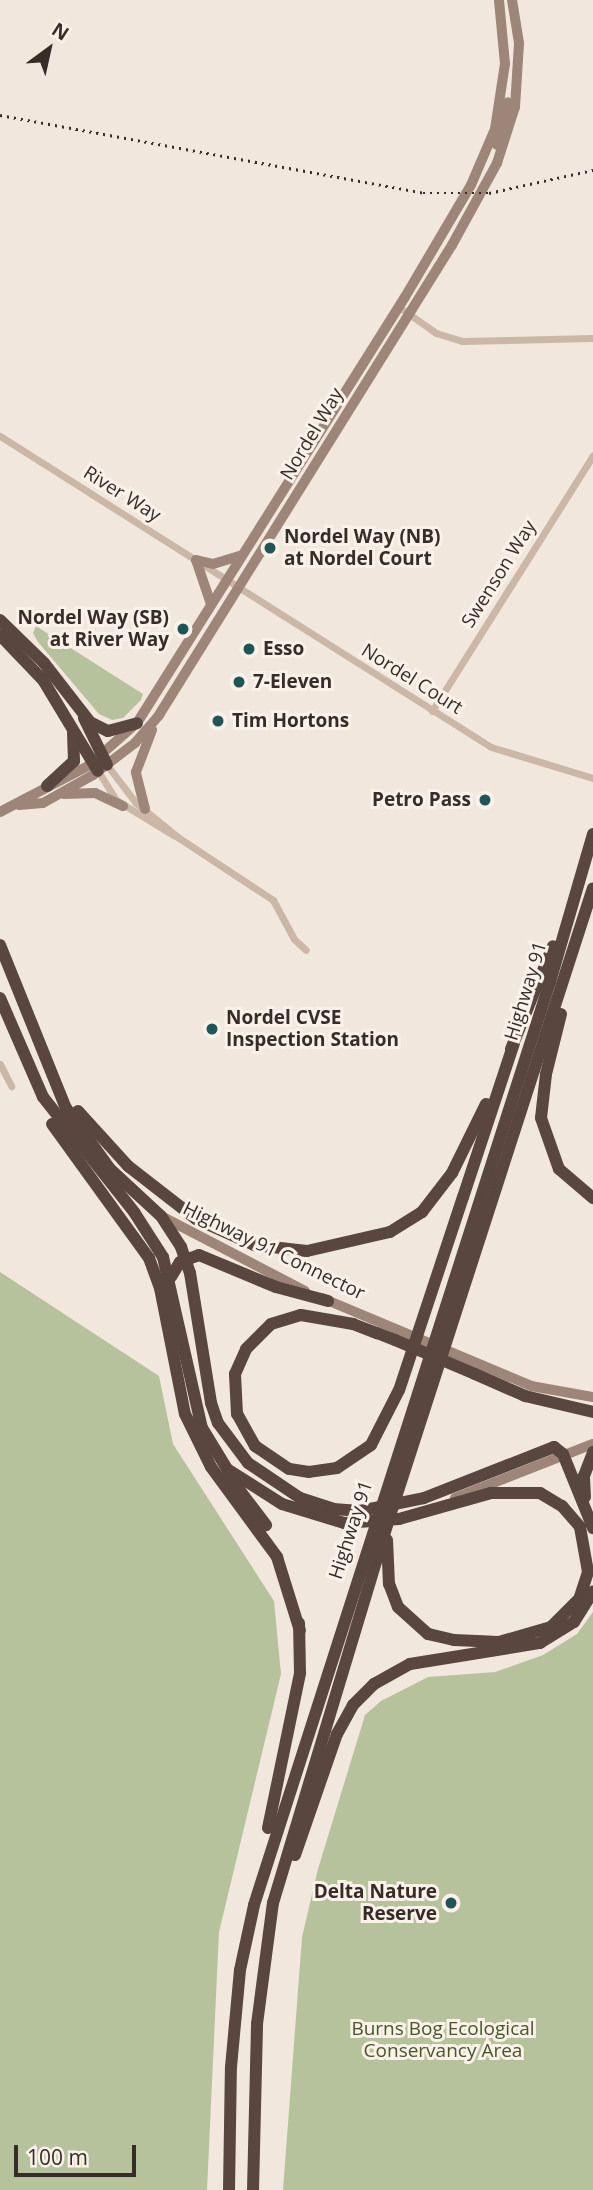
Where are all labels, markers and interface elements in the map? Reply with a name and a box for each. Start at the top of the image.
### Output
north arrow [14,14,84,84]
text: N [47,16,74,46]
street label: Nordel Way [276,384,348,484]
street label: River Way [79,461,165,527]
street label: Swenson Way [457,516,541,632]
place label: Nordel Way (NB) at Nordel Court [284,526,440,570]
marker: Nordel Way (NB) at Nordel Court [262,540,278,556]
place label: Nordel Way (SB) at River Way [17,607,169,651]
marker: Nordel Way (SB) at River Way [175,621,191,637]
place label: Esso [263,638,304,660]
street label: Nordel Court [357,639,467,719]
marker: Esso [241,641,257,657]
place label: 7-Eleven [253,671,332,693]
marker: 7-Eleven [231,674,247,690]
place label: Tim Hortons [232,710,349,732]
marker: Tim Hortons [210,713,226,729]
place label: Petro Pass [372,789,471,811]
marker: Petro Pass [477,792,493,808]
street label: Highway 91 [500,939,552,1043]
place label: Nordel CVSE Inspection Station [226,1007,399,1051]
marker: Nordel CVSE Inspection Station [204,1021,220,1037]
street label: Highway 91 Connector [179,1197,369,1305]
street label: Highway 91 [324,1478,378,1582]
place label: Delta Nature Reserve [314,1881,437,1925]
marker: Delta Nature Reserve [443,1895,459,1911]
park label: Burns Bog Ecological Conservancy Area [351,2018,535,2062]
scale bar [18,2130,140,2174]
text: 100 m [27,2143,88,2171]

